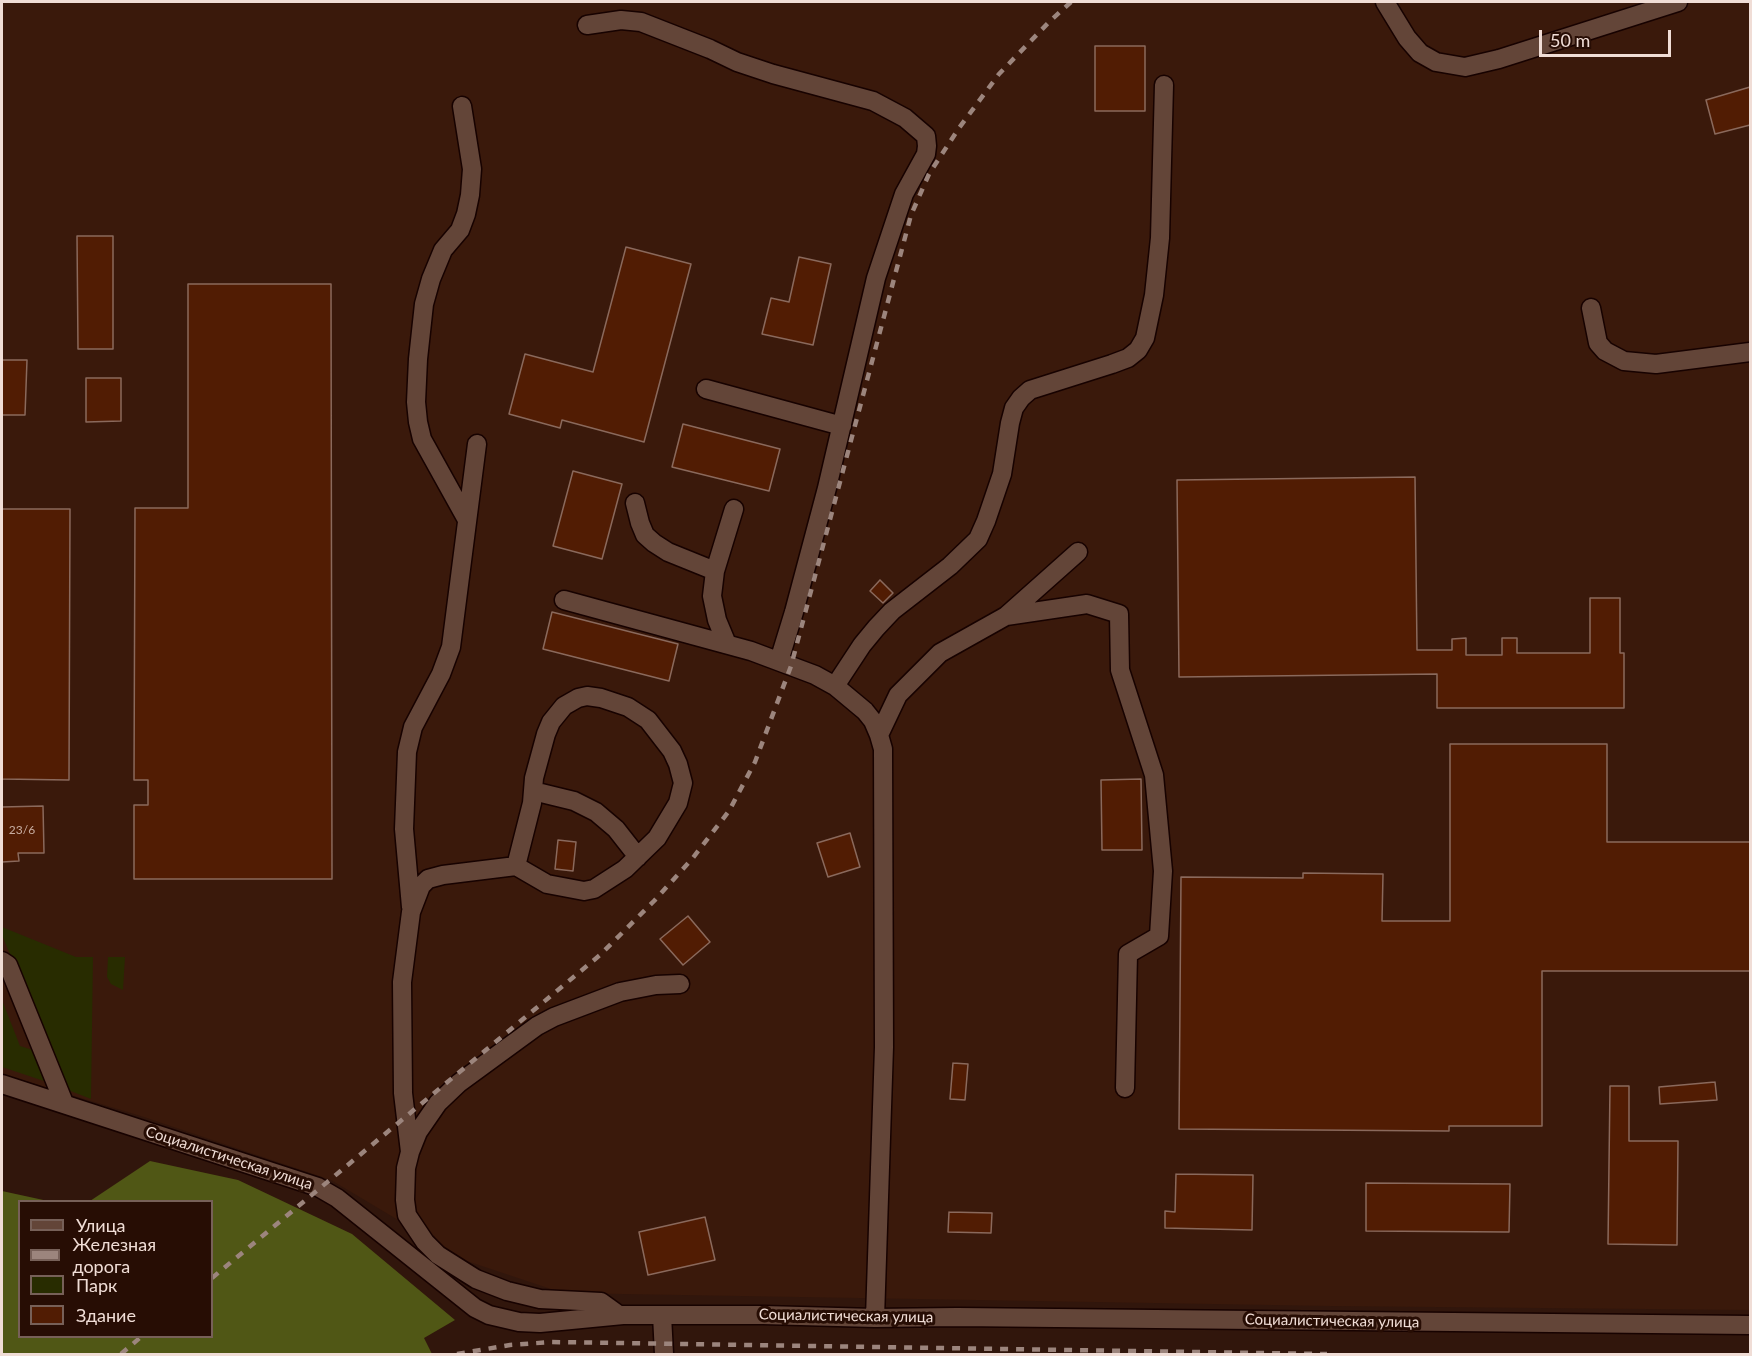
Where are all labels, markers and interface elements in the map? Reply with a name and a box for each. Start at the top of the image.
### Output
scale bar [1542,18,1674,56]
text: 50 m [1550,29,1590,51]
house number: 23/6 [9,823,35,837]
street label: Социалистическая улица [143,1122,315,1194]
legend [18,1200,213,1338]
text: Улица [76,1214,126,1236]
text: Железная дорога [72,1233,156,1277]
text: Парк [76,1274,117,1296]
text: Здание [76,1304,136,1326]
street label: Социалистическая улица [759,1305,933,1327]
street label: Социалистическая улица [1245,1310,1419,1332]

